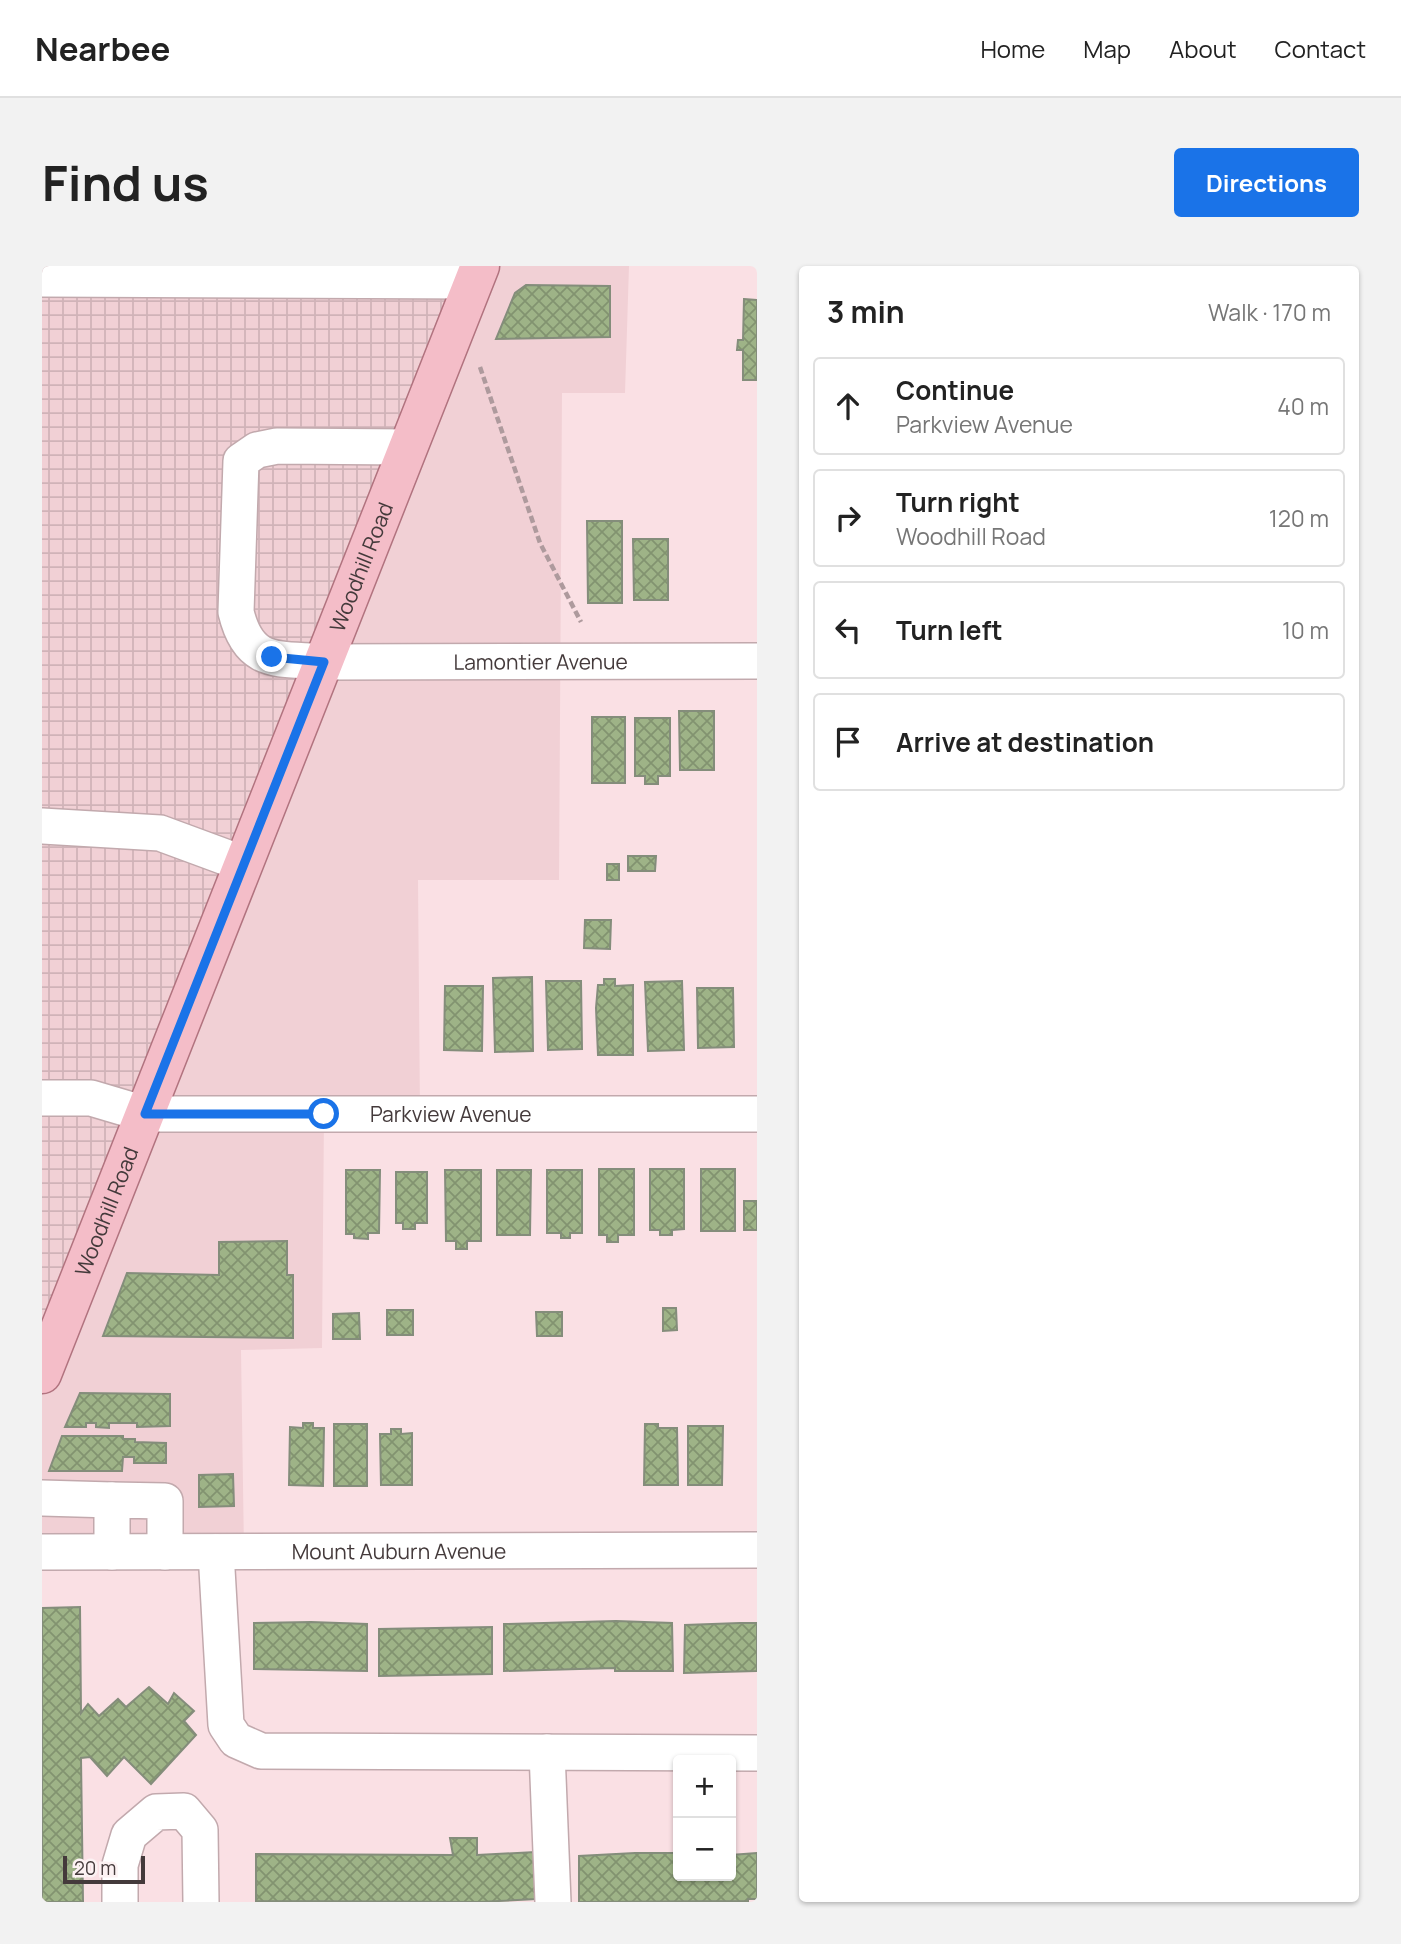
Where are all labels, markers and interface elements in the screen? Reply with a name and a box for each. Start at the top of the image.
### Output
text: Nearbee [35,26,170,71]
text: Home [980,32,1045,65]
text: Map [1083,32,1131,65]
text: About [1169,32,1237,65]
text: Contact [1275,32,1366,65]
button: Directions [1174,148,1359,217]
text: Find us [42,149,209,216]
text: 3 min [827,291,905,332]
text: Walk · 170 m [1208,296,1331,328]
text: Continue [896,372,1014,408]
icon: ahead [829,387,867,425]
text: 40 m [1277,390,1329,422]
text: Parkview Avenue [896,408,1073,440]
text: Turn right [896,484,1020,520]
street label: Woodhill Road [323,498,399,636]
icon: right [829,499,867,537]
text: 120 m [1269,502,1329,534]
text: Woodhill Road [896,520,1046,552]
icon: left [829,611,867,649]
text: Turn left [896,612,1003,648]
text: 10 m [1282,614,1329,646]
route end [256,641,287,672]
street label: Lamontier Avenue [453,647,628,676]
icon: arrive [829,723,867,761]
text: Arrive at destination [896,724,1154,760]
route start [308,1098,339,1129]
street label: Parkview Avenue [370,1100,531,1128]
street label: Woodhill Road [68,1142,145,1280]
street label: Mount Auburn Avenue [292,1537,506,1565]
map controls [673,1755,736,1881]
button: + [673,1755,736,1818]
button: − [673,1818,736,1881]
scale bar [63,1853,145,1885]
text: 20 m [74,1855,116,1881]

